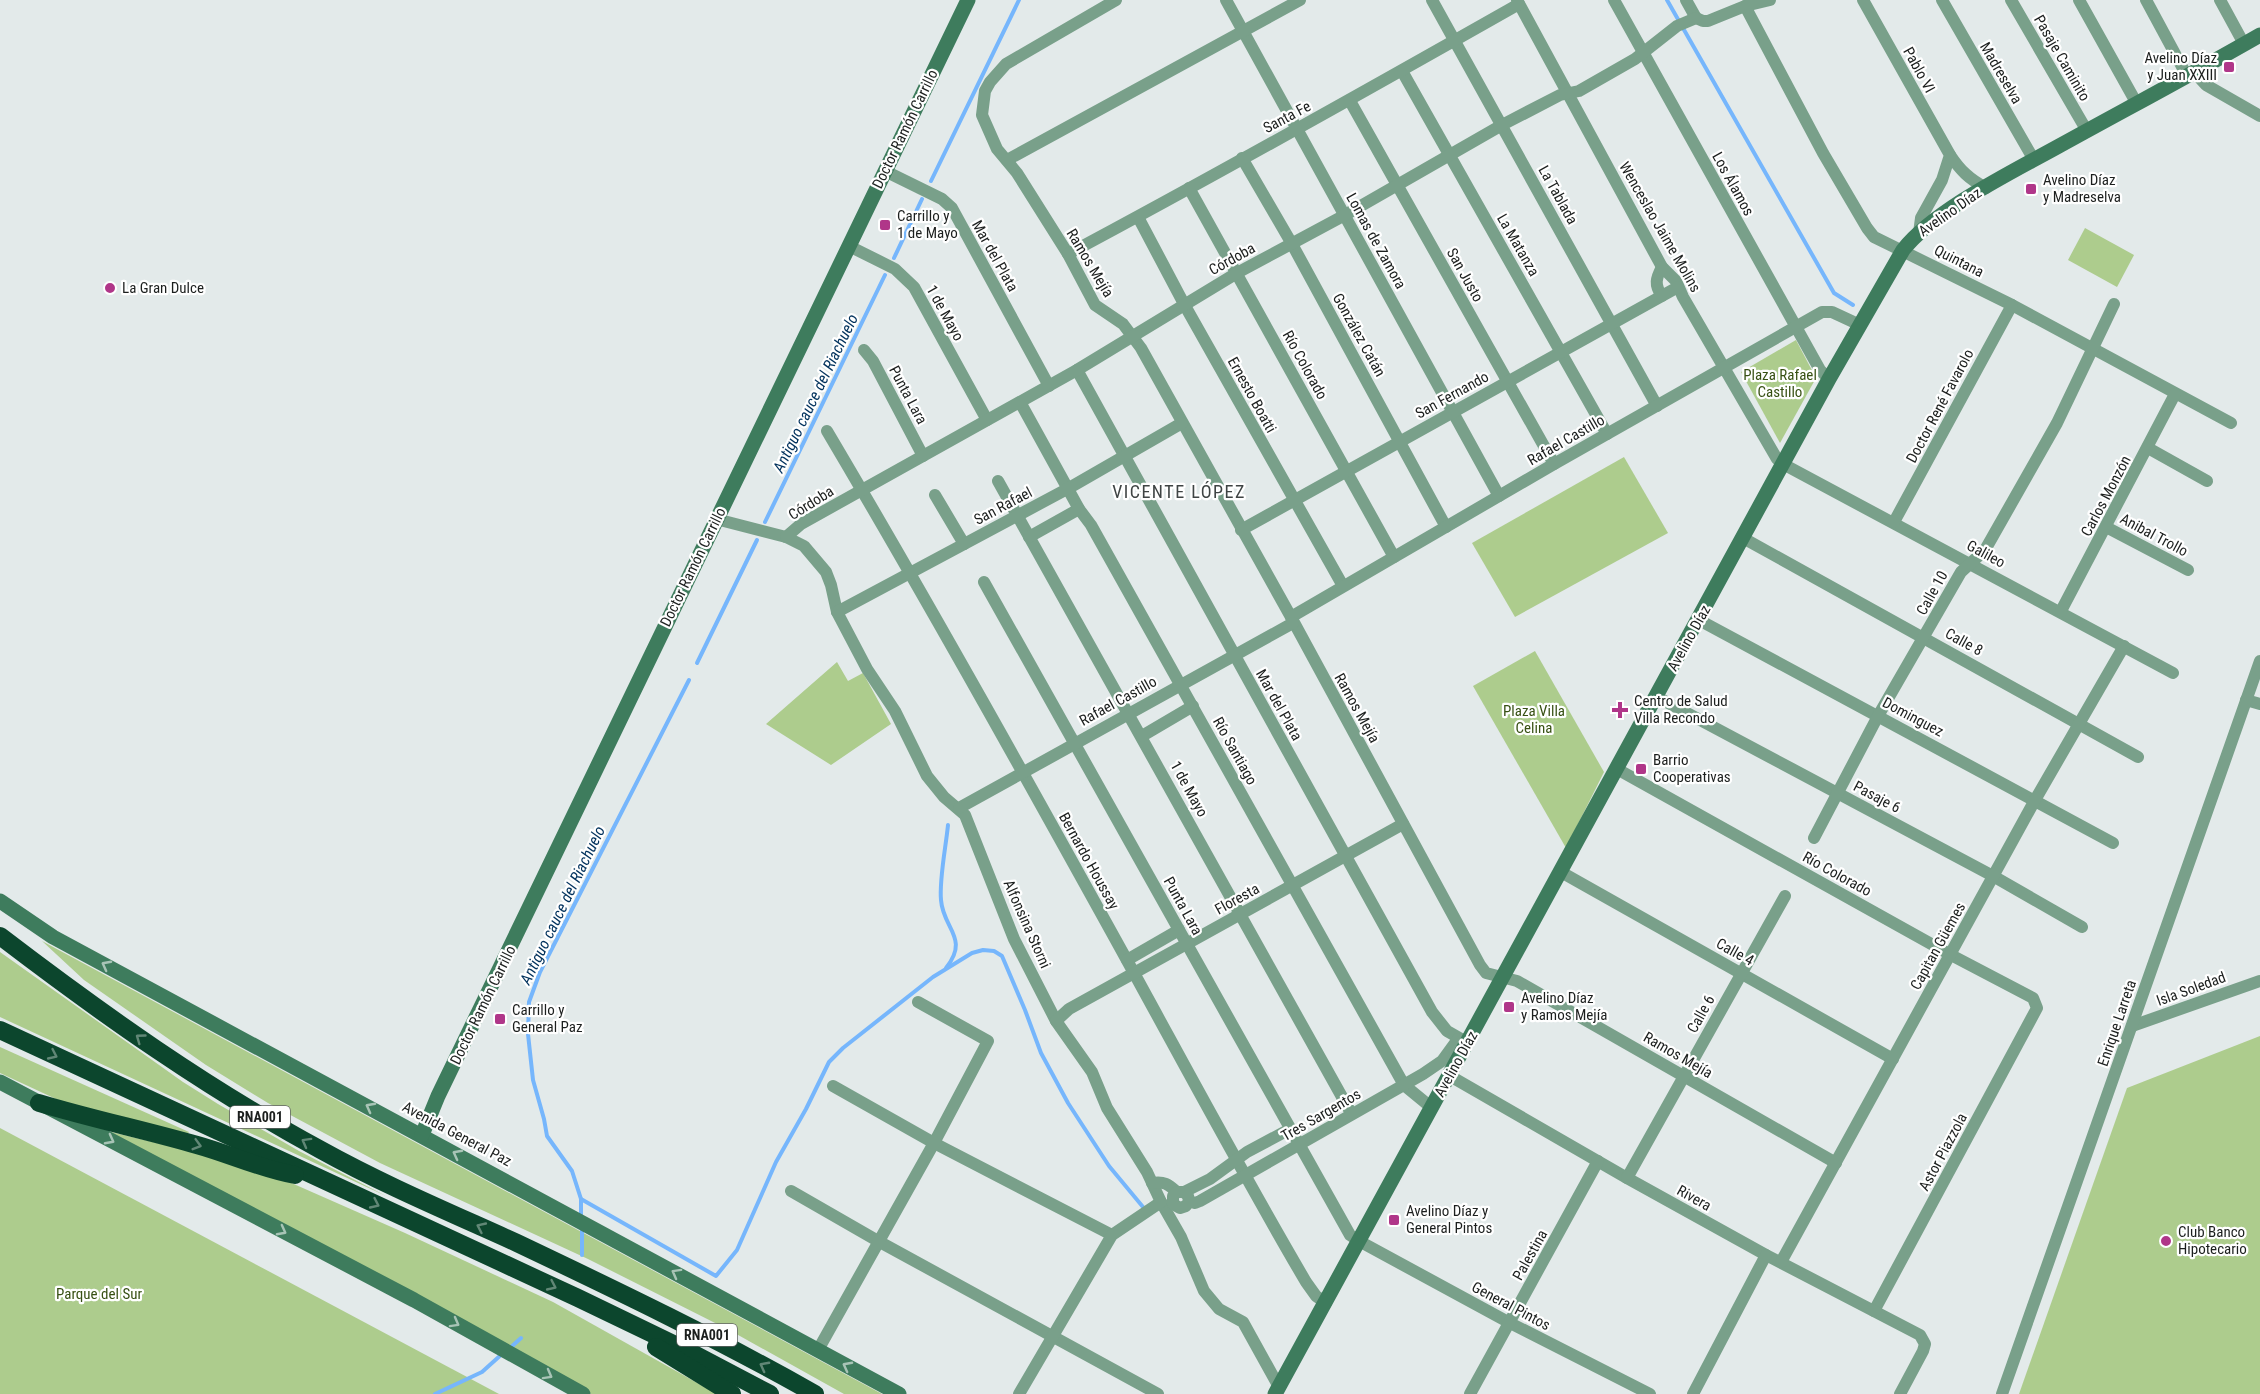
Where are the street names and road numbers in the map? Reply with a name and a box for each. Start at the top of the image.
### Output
street label: Pasaje Caminito [2030,12,2094,104]
street label: Madreselva [1976,39,2026,107]
street label: Pablo VI [1899,44,1939,96]
street label: Doctor Ramón Carrillo [868,67,942,191]
street label: Santa Fe [1260,97,1314,137]
street label: Los Álamos [1708,149,1758,219]
street label: Wenceslao Jaime Molins [1615,159,1705,295]
street label: La Tablada [1535,163,1581,227]
street label: Avelino Díaz [1915,184,1985,240]
street label: Lomas de Zamora [1342,190,1410,292]
street label: La Matanza [1493,211,1543,279]
street label: Mar del Plata [968,217,1022,295]
street label: Ramos Mejía [1063,225,1117,301]
street label: Córdoba [1206,239,1258,279]
street label: Quintana [1931,241,1987,281]
street label: San Justo [1443,245,1487,305]
street label: 1 de Mayo [922,282,968,344]
street label: González Catán [1329,290,1389,380]
street label: Río Colorado [1279,327,1331,403]
street label: Doctor René Favarolo [1902,346,1978,466]
street label: Ernesto Boatti [1224,354,1280,436]
street label: Punta Lara [885,363,931,427]
street label: San Fernando [1412,367,1492,423]
street label: Rafael Castillo [1524,411,1608,469]
street label: Carlos Monzón [2077,453,2135,539]
street label: Córdoba [785,482,837,524]
street label: San Rafael [971,483,1035,529]
street label: Doctor Ramón Carrillo [656,505,730,629]
street label: Anibal Trollo [2117,510,2191,560]
street label: Galileo [1964,536,2008,572]
street label: Calle 10 [1913,568,1951,618]
street label: Avelino Díaz [1664,602,1714,674]
street label: Calle 8 [1942,624,1986,660]
street label: Mar del Plata [1252,666,1306,744]
street label: Ramos Mejía [1331,670,1383,746]
street label: Rafael Castillo [1076,672,1160,730]
street label: Dominguez [1879,693,1947,741]
street label: Río Santiago [1209,714,1261,788]
street label: 1 de Mayo [1166,758,1212,820]
street label: Pasaje 6 [1850,777,1904,817]
street label: Bernardo Houssay [1055,809,1123,913]
street label: Río Colorado [1799,848,1875,900]
street label: Punta Lara [1160,874,1206,938]
street label: Alfonsina Storni [1000,877,1054,971]
street label: Floresta [1212,879,1262,919]
street label: Capitan Güemes [1907,899,1970,993]
street label: Calle 4 [1713,934,1757,970]
street label: Doctor Ramón Carrillo [446,943,520,1067]
street label: Isla Soledad [2154,968,2228,1010]
street label: Enrique Larreta [2094,978,2140,1068]
street label: Calle 6 [1683,992,1719,1036]
street label: Avelino Díaz [1431,1028,1481,1100]
street label: Ramos Mejía [1640,1028,1716,1082]
street label: Tres Sargentos [1278,1085,1364,1145]
street label: Avenida General Paz [399,1098,515,1170]
road number: RNA001 [230,1106,290,1128]
street label: Astor Piazzola [1915,1110,1971,1194]
street label: Rivera [1674,1181,1714,1215]
street label: Palestina [1509,1227,1551,1283]
street label: General Pintos [1469,1278,1553,1334]
road number: RNA001 [677,1324,737,1346]

